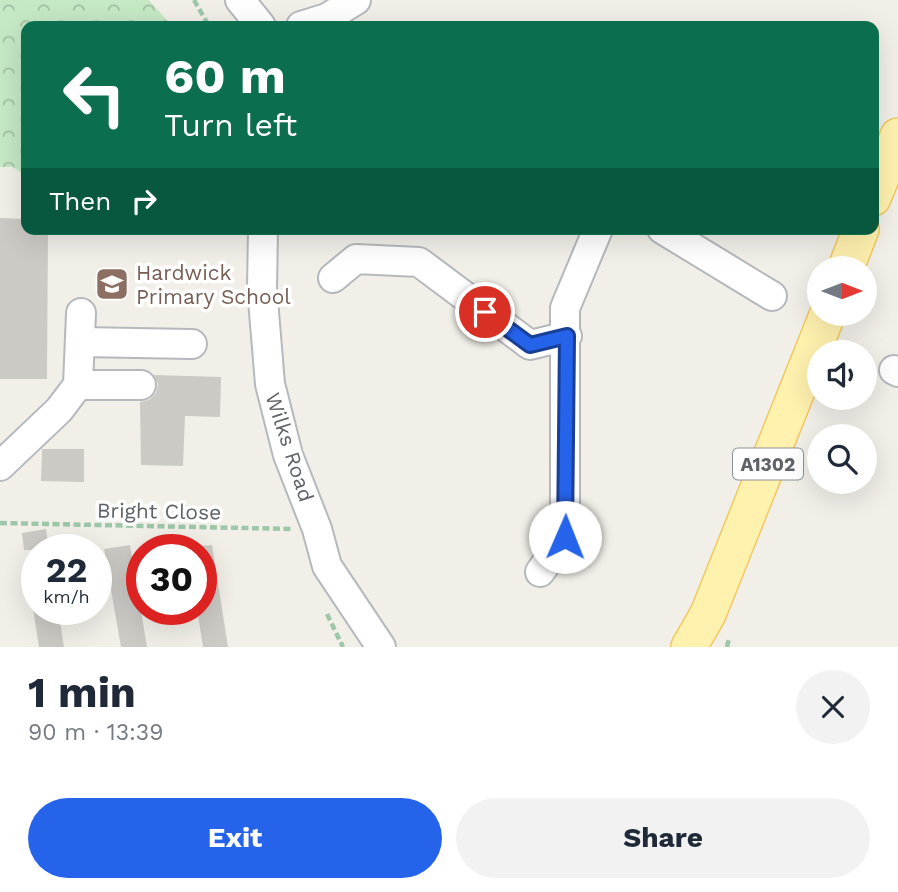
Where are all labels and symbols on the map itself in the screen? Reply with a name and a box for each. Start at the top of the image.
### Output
north arrow [807,256,877,326]
place label: Hardwick Primary School [136,260,291,309]
school or university icon: Hardwick Primary School [93,265,131,303]
pin [455,282,515,342]
street label: Wilks Road [261,389,319,505]
road number: A1302 [733,449,803,480]
street label: Bright Close [97,497,221,525]
position arrow [528,500,602,574]
speed limit sign: 30 [126,534,217,625]

